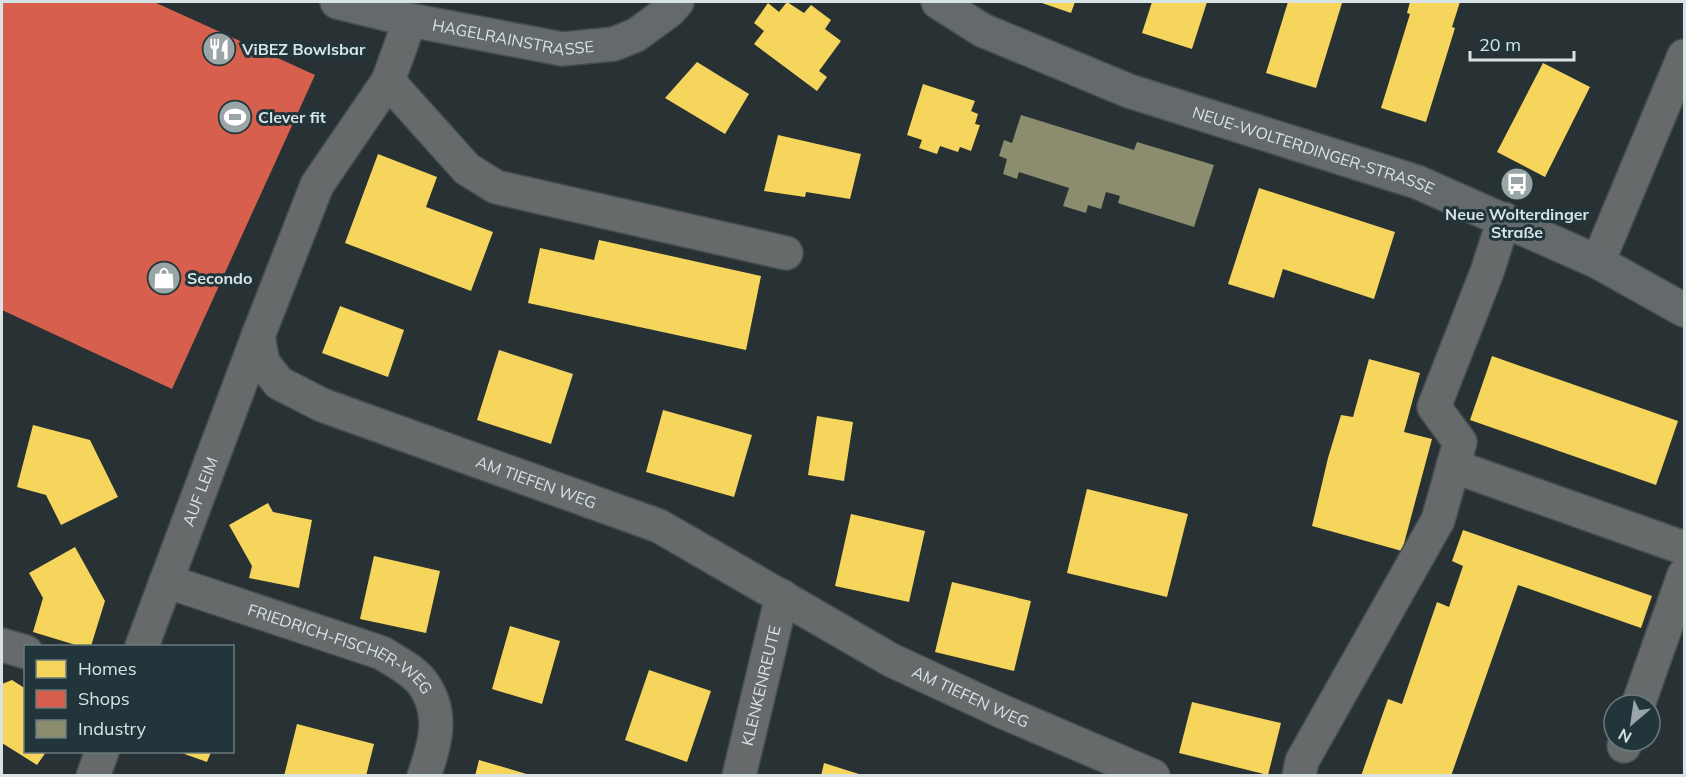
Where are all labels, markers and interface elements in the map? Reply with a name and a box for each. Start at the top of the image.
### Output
street label: HAGELRAINSTRASSE [431,14,595,59]
scale bar [1470,24,1574,62]
restaurant icon: ViBEZ Bowlsbar [201,31,237,67]
text: 20 m [1479,33,1521,56]
place label: ViBEZ Bowlsbar [241,39,366,59]
sports icon: Clever fit [217,99,253,135]
street label: NEUE-WOLTERDINGER-STRASSE [1190,102,1438,199]
place label: Clever fit [258,107,326,127]
bus stop icon: Neue Wolterdinger Straße [1499,166,1535,202]
place label: Neue Wolterdinger Straße [1445,204,1590,242]
shop icon: Secondo [146,260,182,296]
place label: Secondo [187,268,253,288]
street label: AM TIEFEN WEG [473,451,599,513]
street label: AUF LEIM [178,454,222,529]
street label: FRIEDRICH-FISCHER-WEG [245,599,437,697]
street label: KLENKENREUTE [737,623,785,748]
legend [24,645,234,753]
text: Homes [78,657,137,680]
street label: AM TIEFEN WEG [909,661,1032,732]
text: Shops [78,687,130,710]
north arrow [1602,693,1662,753]
text: Industry [78,717,147,740]
text: N [1615,724,1635,748]

